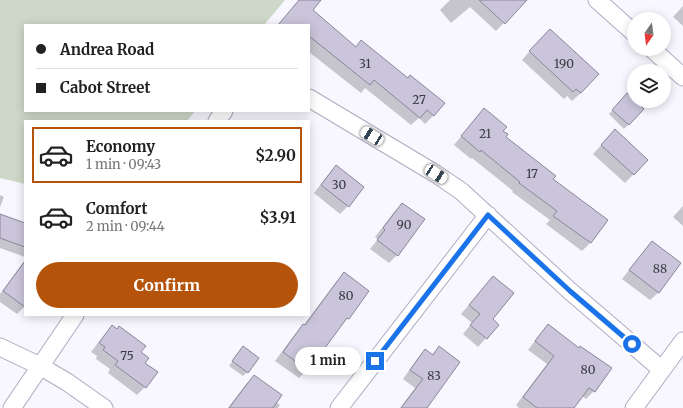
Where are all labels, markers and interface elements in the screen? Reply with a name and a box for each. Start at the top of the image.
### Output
north arrow [627,12,671,56]
map controls [627,12,671,108]
text: Andrea Road [60,40,154,59]
house number: 31 [359,56,371,71]
house number: 190 [554,56,574,71]
button: layers [627,64,671,108]
text: Cabot Street [60,78,150,97]
house number: 27 [412,92,426,107]
car [359,125,385,147]
house number: 21 [479,126,492,141]
icon: car [38,137,74,173]
text: Economy [86,137,155,156]
text: $2.90 [255,146,296,165]
text: 1 min · 09:43 [86,156,161,173]
car [423,162,449,186]
house number: 17 [526,166,538,181]
house number: 30 [332,177,346,192]
icon: car [38,199,74,235]
text: Comfort [86,199,147,218]
text: $3.91 [259,208,296,227]
house number: 90 [396,217,412,232]
text: 2 min · 09:44 [86,218,165,235]
house number: 88 [653,261,667,276]
button: Confirm [36,262,298,308]
house number: 80 [339,288,354,303]
route start [623,335,641,353]
callout: 1 min [295,347,361,375]
house number: 75 [120,348,134,363]
text: 1 min [310,352,346,369]
route end [366,352,384,370]
house number: 80 [581,362,596,377]
house number: 83 [427,368,441,383]

